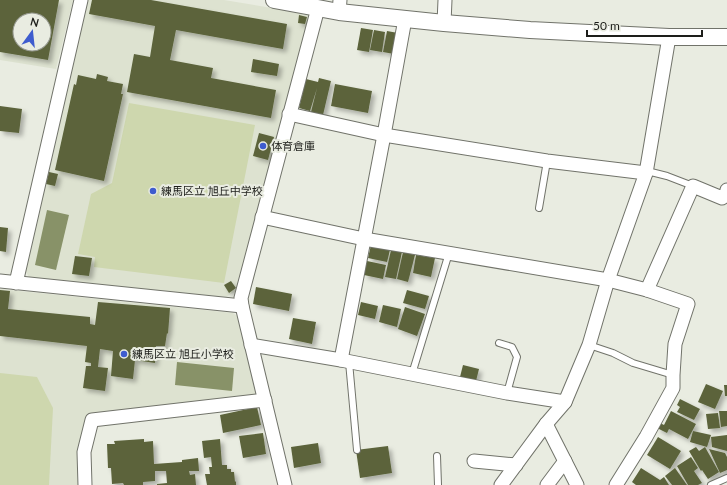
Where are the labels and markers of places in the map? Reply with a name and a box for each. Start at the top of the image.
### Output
place label: 体育倉庫 [271,139,315,152]
marker: 体育倉庫 [258,141,268,151]
place label: 練馬区立 旭丘中学校 [161,184,263,197]
marker: 練馬区立 旭丘中学校 [148,186,158,196]
place label: 練馬区立 旭丘小学校 [132,347,234,360]
marker: 練馬区立 旭丘小学校 [119,349,129,359]

